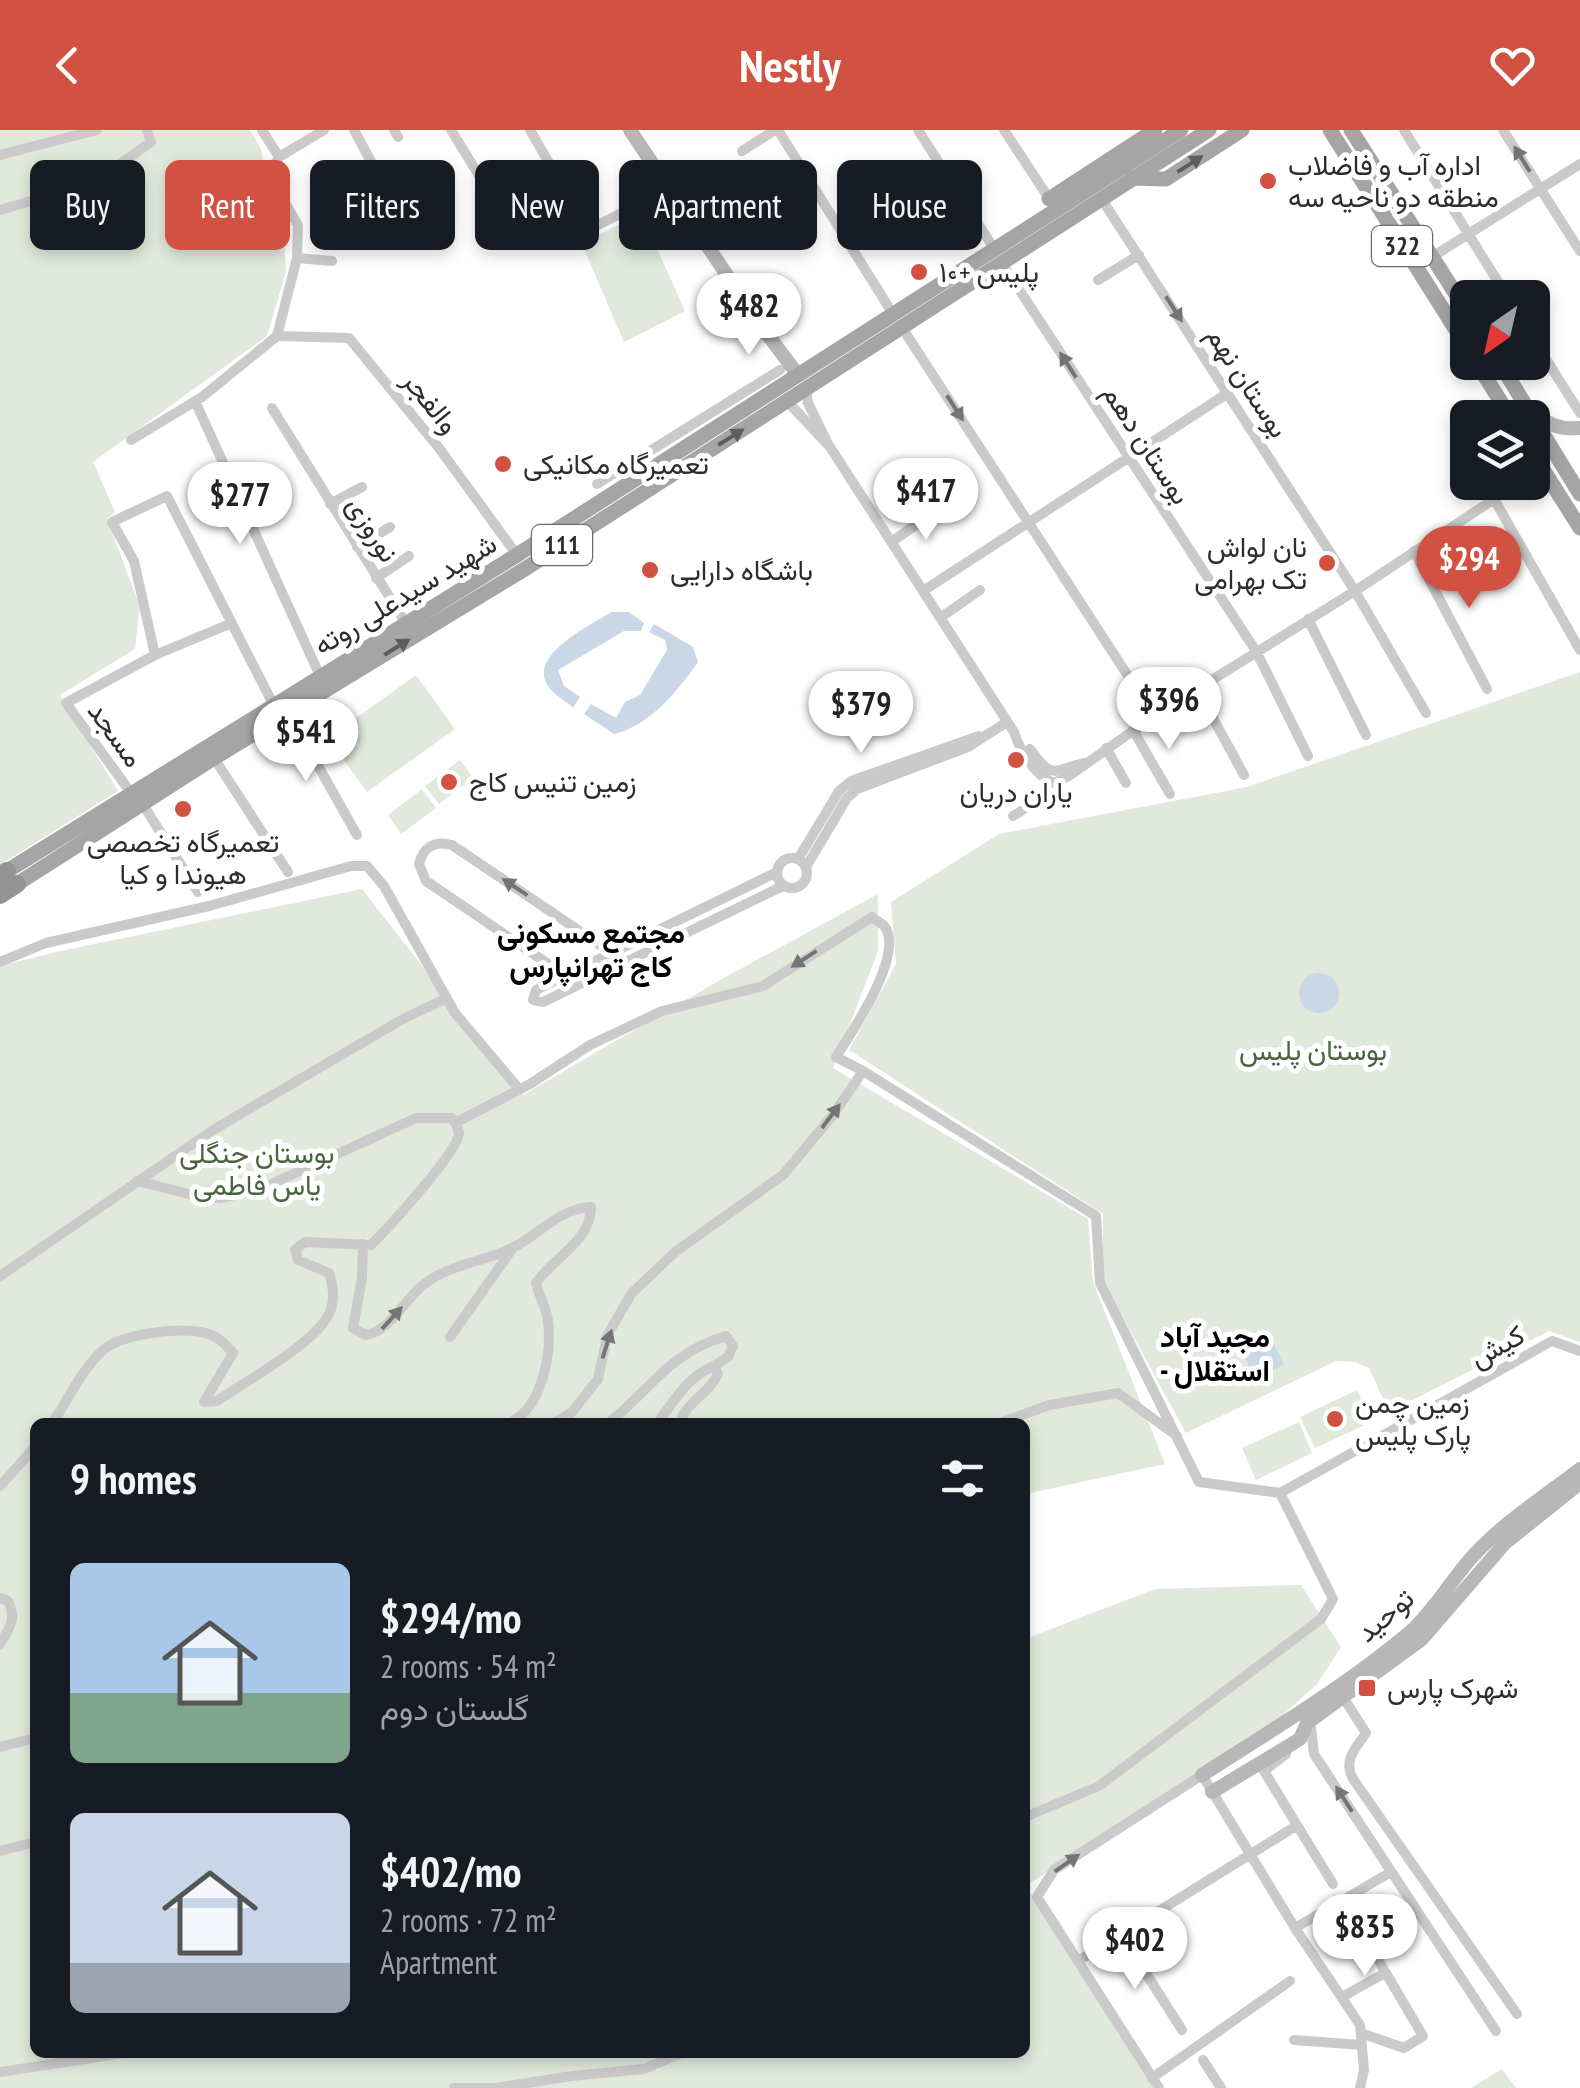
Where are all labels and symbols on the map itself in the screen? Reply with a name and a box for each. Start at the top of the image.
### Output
place label: اداره آب و فاضلاب منطقه دو ناحیه سه [1288,146,1499,215]
one-way arrow [1513,146,1532,173]
one-way arrow [1176,155,1203,173]
marker: اداره آب و فاضلاب منطقه دو ناحیه سه [1257,170,1279,192]
road number: 322 [1372,226,1432,266]
place label: پلیس +۱۰ [939,253,1039,291]
marker: پلیس +۱۰ [908,261,930,283]
pin: $482 [690,273,808,358]
north arrow [1450,280,1550,380]
one-way arrow [1164,295,1182,322]
street label: بوستان نهم [1198,319,1298,445]
one-way arrow [1060,351,1078,378]
street label: والفجر [394,362,468,441]
street label: بوستان دهم [1094,376,1200,512]
one-way arrow [945,394,963,422]
one-way arrow [717,429,745,446]
place label: تعمیرگاه مکانیکی [523,445,709,482]
marker: تعمیرگاه مکانیکی [492,453,514,475]
pin: $417 [867,458,985,543]
pin: $277 [181,462,299,547]
street label: نوروزی [339,489,408,569]
street label: شهید سیدعلی روته [306,524,503,663]
road number: 111 [532,525,592,565]
pin: $294 [1410,526,1528,611]
place label: نان‌ لواش‌ تک‌ بهرامی [1194,528,1307,597]
place label: باشگاه دارایی [670,551,813,588]
marker: نان‌ لواش‌ تک‌ بهرامی [1316,552,1338,574]
marker: باشگاه دارایی [639,559,661,581]
one-way arrow [383,639,411,657]
pin: $396 [1110,667,1228,752]
pin: $379 [802,671,920,756]
street label: مسجد [80,693,153,774]
pin: $541 [247,699,365,784]
marker: یاران دریان [1005,749,1027,771]
place label: زمین تنیس کاج [469,763,637,801]
marker: زمین تنیس کاج [438,771,460,793]
place label: یاران دریان [959,773,1073,810]
marker: تعمیرگاه تخصصی هیوندا و کیا [172,798,194,820]
place label: تعمیرگاه تخصصی هیوندا و کیا [87,823,279,892]
one-way arrow [501,878,528,897]
district label: مجتمع مسکونی کاج تهرانپارس [497,912,685,987]
one-way arrow [790,950,818,968]
park label: بوستان پلیس [1239,1031,1387,1069]
one-way arrow [820,1103,840,1129]
park label: بوستان جنگلی یاس فاطمی [179,1134,335,1203]
one-way arrow [381,1306,404,1330]
district label: مجید آباد - استقلال [1160,1316,1270,1389]
street label: کیش [1463,1316,1531,1376]
one-way arrow [601,1328,616,1358]
place label: زمین چمن پارک پلیس [1355,1384,1471,1454]
marker: زمین چمن پارک پلیس [1324,1408,1346,1430]
street label: توحید [1348,1579,1421,1650]
place label: شهرک پارس [1387,1669,1518,1707]
marker: شهرک پارس [1356,1677,1378,1699]
one-way arrow [1335,1785,1353,1813]
one-way arrow [1053,1854,1080,1873]
pin: $835 [1306,1894,1424,1979]
pin: $402 [1076,1907,1194,1992]

